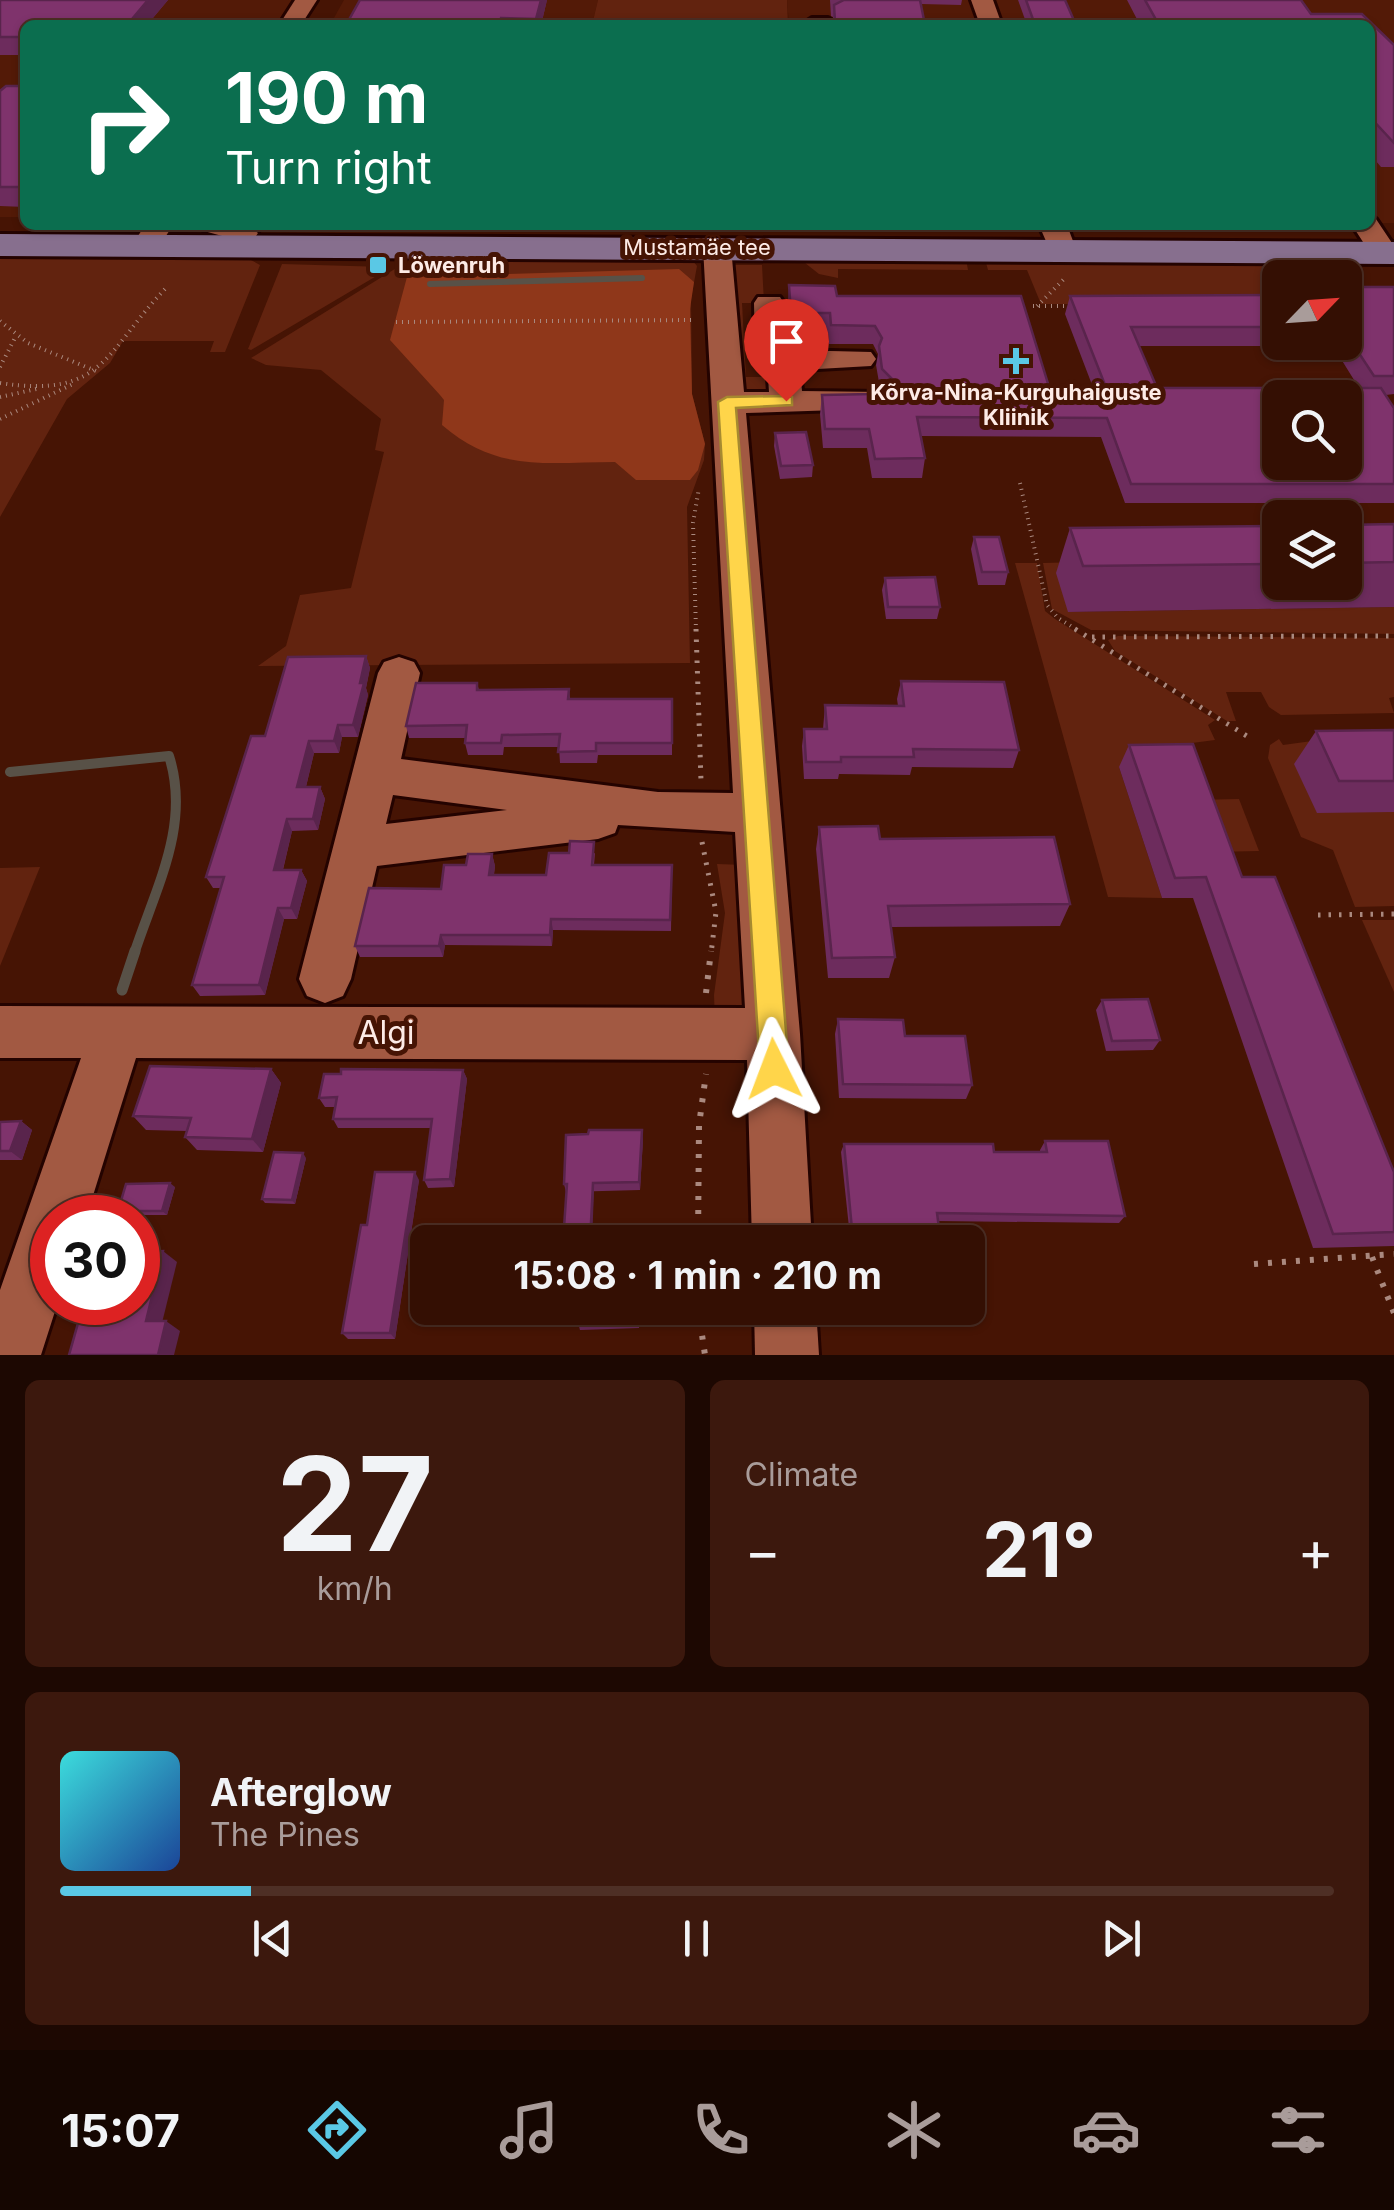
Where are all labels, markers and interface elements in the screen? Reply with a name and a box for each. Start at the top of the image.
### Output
text: 190 m [225,55,428,140]
icon: right [60,60,190,190]
text: Turn right [225,140,432,195]
street label: Mustamäe tee [623,234,771,260]
place label: Löwenruh [398,252,505,278]
marker: Löwenruh [367,254,389,276]
north arrow [1262,260,1362,360]
map controls [1262,260,1362,600]
pin [744,299,829,402]
icon: arrive [759,314,814,369]
marker: Kõrva-Nina-Kurguhaiguste Kliinik [1003,348,1029,374]
place label: Kõrva-Nina-Kurguhaiguste Kliinik [870,379,1162,430]
button: search [1262,380,1362,480]
button: layers [1262,500,1362,600]
street label: Algi [357,1013,415,1052]
position arrow [722,1017,826,1121]
speed limit sign: 30 [30,1195,160,1325]
text: 15:08 · 1 min · 210 m [513,1252,882,1298]
text: 27 [276,1425,434,1582]
text: Climate [745,1455,858,1494]
text: 21° [982,1504,1096,1595]
text: − [745,1518,781,1584]
text: + [1298,1518,1334,1584]
text: km/h [317,1569,393,1608]
text: Afterglow [210,1769,392,1815]
text: The Pines [210,1815,360,1854]
icon: previous [245,1911,300,1966]
icon: pause [669,1911,724,1966]
icon: next [1094,1911,1149,1966]
icon: directions [302,2095,372,2165]
icon: music [494,2095,564,2165]
icon: phone [686,2095,756,2165]
icon: climate [879,2095,949,2165]
icon: car [1071,2095,1141,2165]
icon: filters [1263,2095,1333,2165]
text: 15:07 [61,2103,180,2158]

